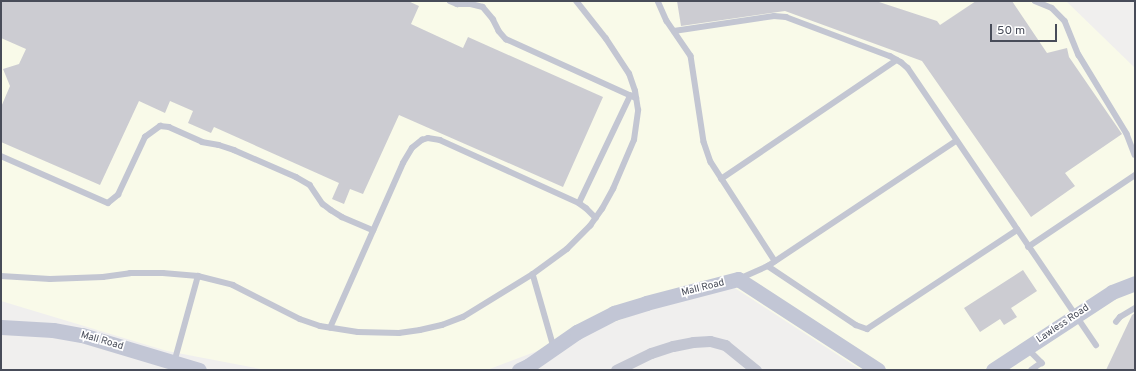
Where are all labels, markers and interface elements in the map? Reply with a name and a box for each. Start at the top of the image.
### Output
scale bar [992,16,1059,42]
text: 50 m [997,23,1025,39]
street label: Mall Road [680,277,726,299]
street label: Lawless Road [1034,302,1092,346]
street label: Mall Road [79,329,125,353]

